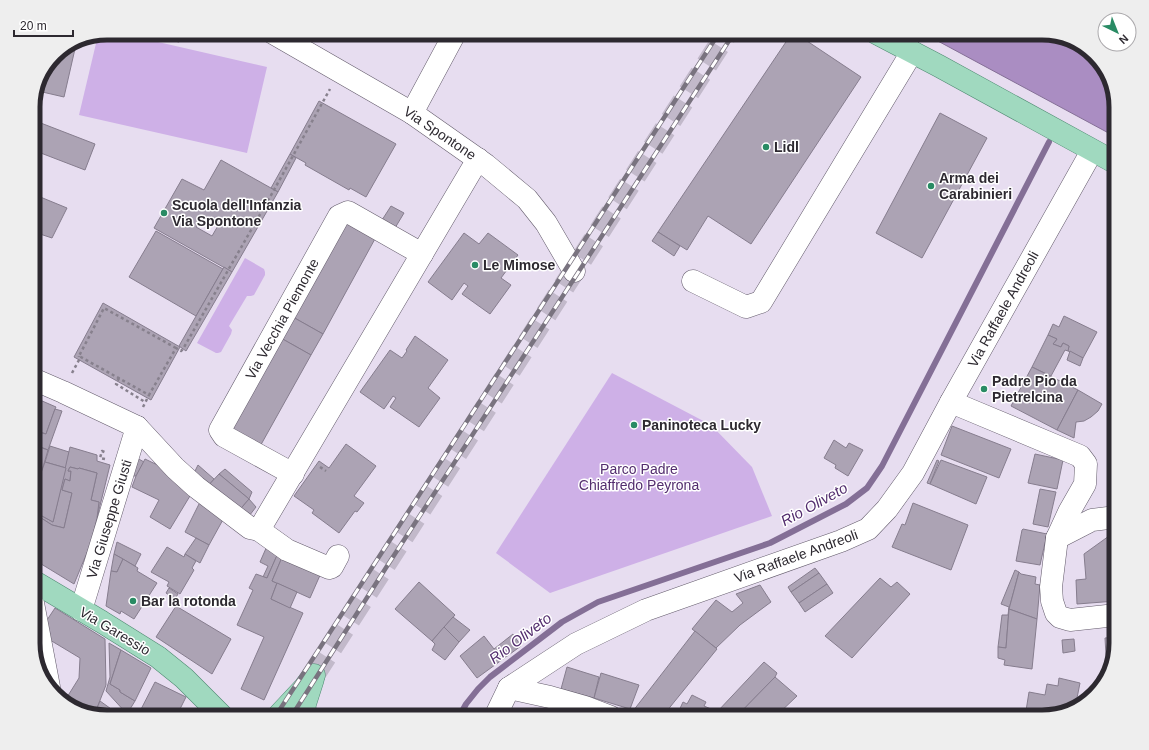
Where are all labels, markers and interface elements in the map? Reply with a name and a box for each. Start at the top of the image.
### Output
scale bar [14,12,73,38]
north arrow [1097,12,1137,52]
text: 20 m [20,19,47,33]
text: N [1117,32,1131,46]
street label: Via Spontone [401,103,479,163]
place label: Lidl [774,139,799,155]
marker: Lidl [761,142,771,152]
place label: Arma dei Carabinieri [939,170,1012,202]
marker: Arma dei Carabinieri [926,181,936,191]
place label: Scuola dell'Infanzia Via Spontone [172,197,302,229]
marker: Scuola dell'Infanzia Via Spontone [159,208,169,218]
street label: Via Raffaele Andreoli [964,248,1042,370]
street label: Via Vecchia Piemonte [242,255,322,382]
place label: Le Mimose [483,257,556,273]
marker: Le Mimose [470,260,480,270]
place label: Padre Pio da Pietrelcina [992,373,1077,405]
marker: Padre Pio da Pietrelcina [979,384,989,394]
place label: Paninoteca Lucky [642,417,761,433]
marker: Paninoteca Lucky [629,420,639,430]
street label: Via Giuseppe Giusti [83,458,135,580]
park label: Parco Padre Chiaffredo Peyrona [579,461,699,493]
water label: Rio Oliveto [778,479,850,529]
street label: Via Raffaele Andreoli [732,526,860,586]
place label: Bar la rotonda [141,593,236,609]
marker: Bar la rotonda [128,596,138,606]
street label: Via Garessio [77,604,154,659]
water label: Rio Oliveto [486,609,554,667]

